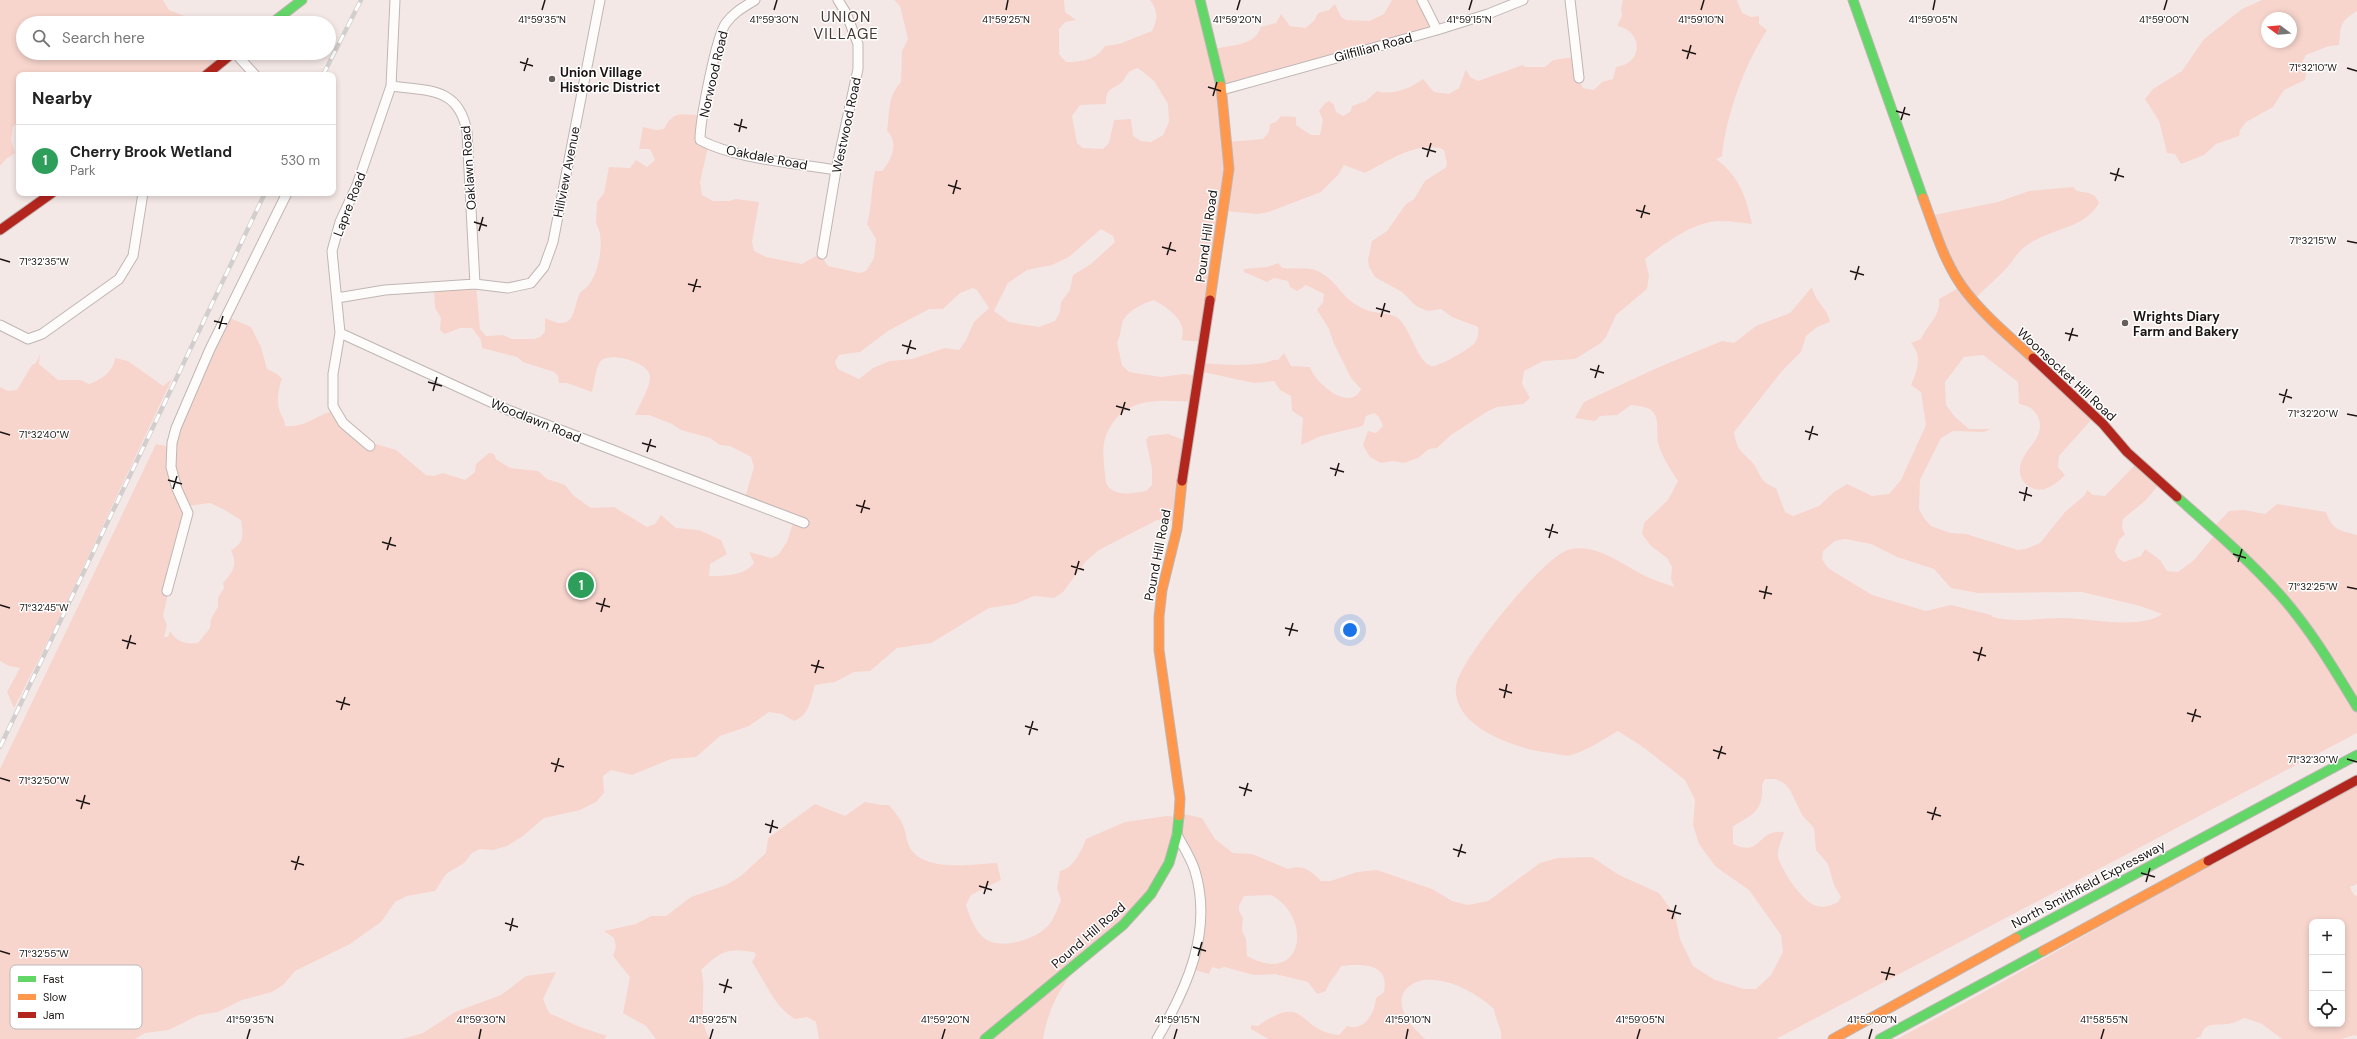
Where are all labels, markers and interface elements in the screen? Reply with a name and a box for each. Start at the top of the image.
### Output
district label: UNION VILLAGE [813,7,879,44]
north arrow [2261,12,2297,48]
text: 41°59'35"N [518,13,566,26]
text: 41°59'30"N [750,13,799,26]
text: 41°59'25"N [982,13,1030,26]
text: 41°59'20"N [1213,13,1261,26]
text: 41°59'15"N [1446,13,1492,26]
text: 41°59'10"N [1678,13,1724,26]
text: 41°59'05"N [1909,13,1958,26]
text: 41°59'00"N [2139,13,2189,26]
search box [16,16,336,60]
icon: search [30,27,52,49]
text: Search here [62,28,145,48]
street label: Norwood Road [695,29,732,119]
street label: Gilfillian Road [1332,29,1414,66]
text: 71°32'10"W [2289,61,2337,74]
place label: Union Village Historic District [560,64,660,96]
marker: Union Village Historic District [547,74,557,84]
street label: Westwood Road [828,76,865,175]
text: Nearby [32,87,92,109]
street label: Oaklawn Road [457,125,480,211]
street label: Hillview Avenue [549,125,584,219]
street label: Oakdale Road [725,141,809,174]
text: Cherry Brook Wetland [70,142,232,162]
text: 1 [43,152,47,169]
text: 530 m [280,152,320,169]
text: Park [70,162,96,179]
street label: Lapre Road [329,170,370,239]
street label: Pound Hill Road [1192,189,1221,283]
text: 71°32'15"W [2290,234,2337,247]
text: 71°32'35"W [19,255,69,268]
place label: Wrights Diary Farm and Bakery [2133,308,2239,340]
marker: Wrights Diary Farm and Bakery [2120,318,2130,328]
street label: Woonsocket Hill Road [2013,324,2120,425]
street label: Woodlawn Road [488,395,584,446]
text: 71°32'20"W [2288,407,2338,420]
text: 71°32'40"W [19,428,69,441]
street label: Pound Hill Road [1140,508,1175,602]
pin: 1 [568,570,594,600]
text: 71°32'25"W [2288,580,2338,593]
text: 71°32'45"W [19,601,69,614]
your location [1340,620,1360,640]
text: 71°32'30"W [2288,753,2339,766]
text: 71°32'50"W [19,774,70,787]
street label: North Smithfield Expressway [2008,837,2168,932]
street label: Pound Hill Road [1048,898,1129,972]
map controls [2309,919,2345,1027]
button: + [2309,919,2345,955]
text: 71°32'55"W [19,947,69,960]
button: − [2309,955,2345,991]
legend [10,965,142,1029]
text: Fast [43,972,64,986]
text: Slow [43,990,67,1004]
button: locate [2309,991,2345,1027]
text: Jam [43,1008,64,1022]
text: 41°59'35"N [226,1013,274,1026]
text: 41°59'30"N [457,1013,506,1026]
text: 41°59'25"N [689,1013,737,1026]
text: 41°59'20"N [921,1013,969,1026]
text: 41°59'15"N [1154,1013,1200,1026]
text: 41°59'10"N [1385,1013,1431,1026]
text: 41°59'05"N [1616,1013,1665,1026]
text: 41°59'00"N [1847,1013,1897,1026]
text: 41°58'55"N [2080,1013,2128,1026]

